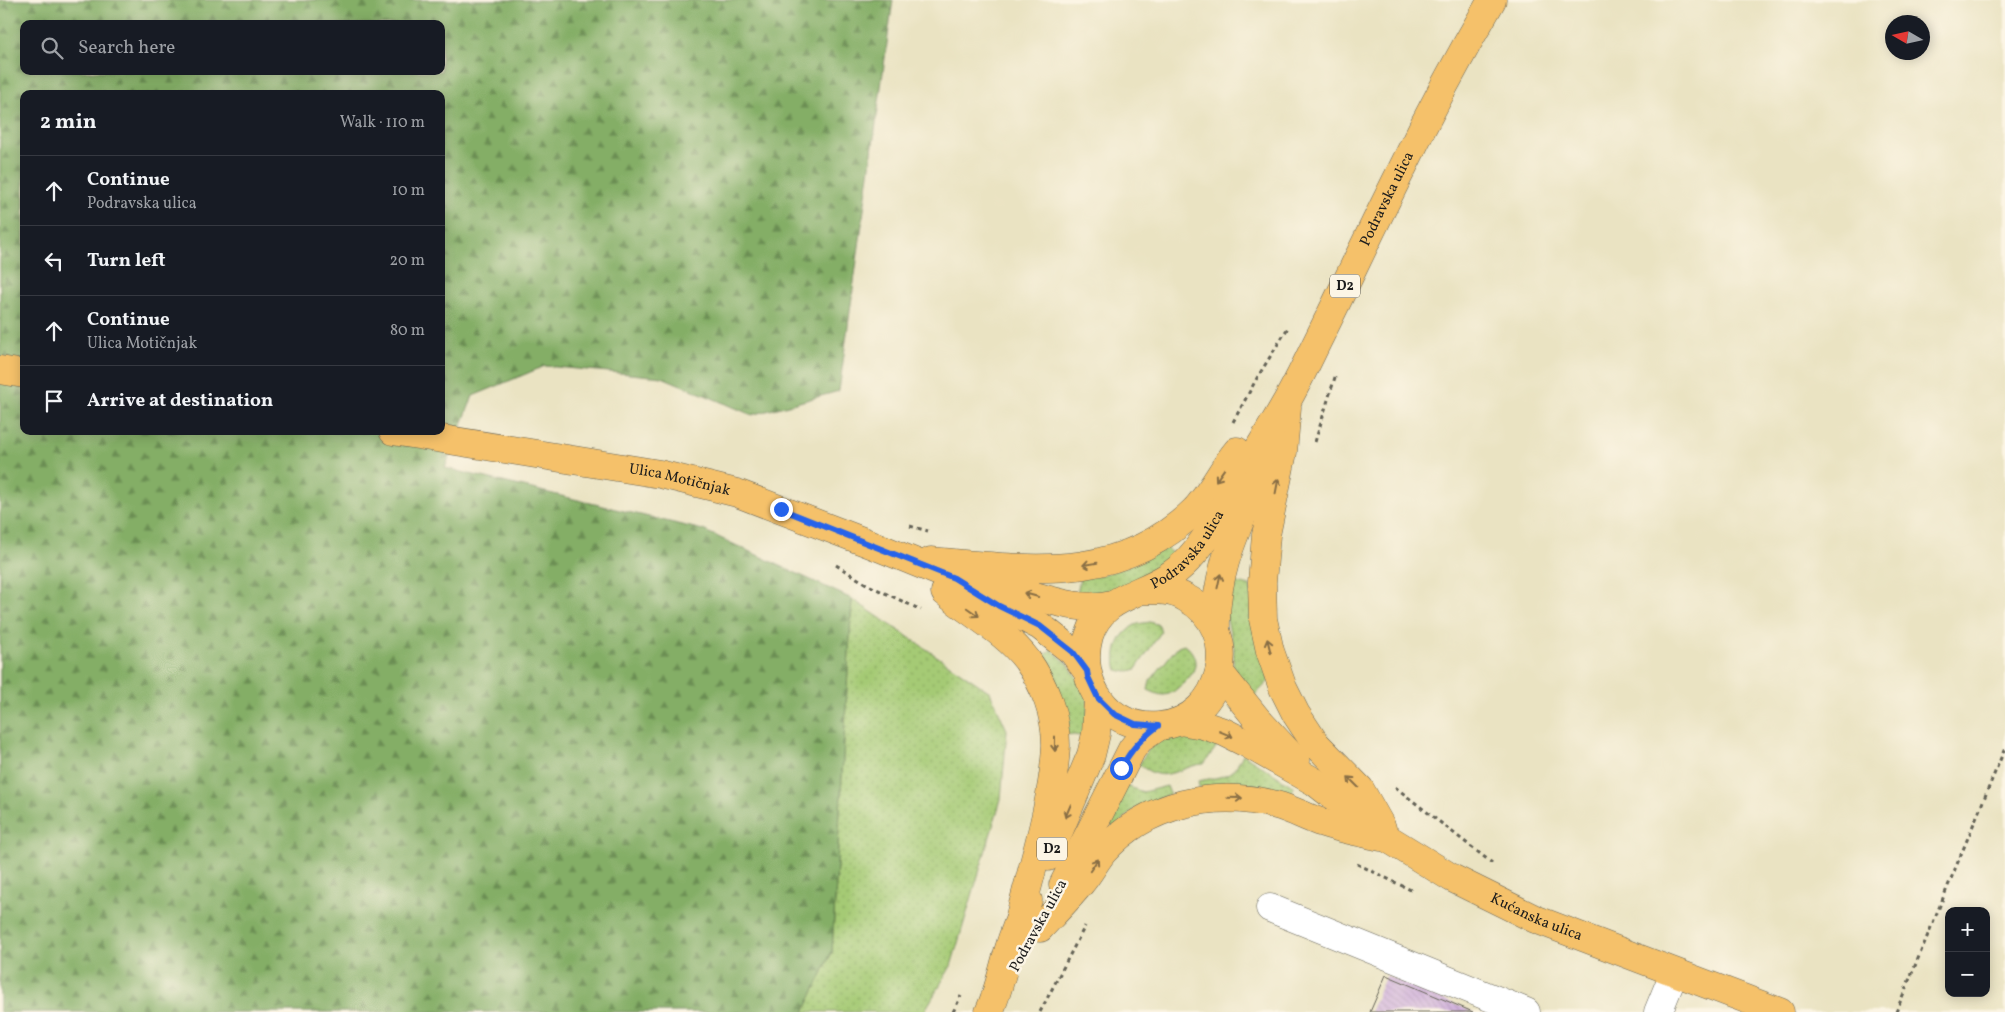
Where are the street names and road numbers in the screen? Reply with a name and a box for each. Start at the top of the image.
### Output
street label: Podravska ulica [1355,148,1419,250]
road number: D2 [1330,274,1360,298]
street label: Ulica Motičnjak [628,459,733,502]
street label: Podravska ulica [1147,506,1230,595]
road number: D2 [1037,838,1067,861]
street label: Podravska ulica [1005,876,1073,976]
street label: Kućanska ulica [1487,888,1585,947]

